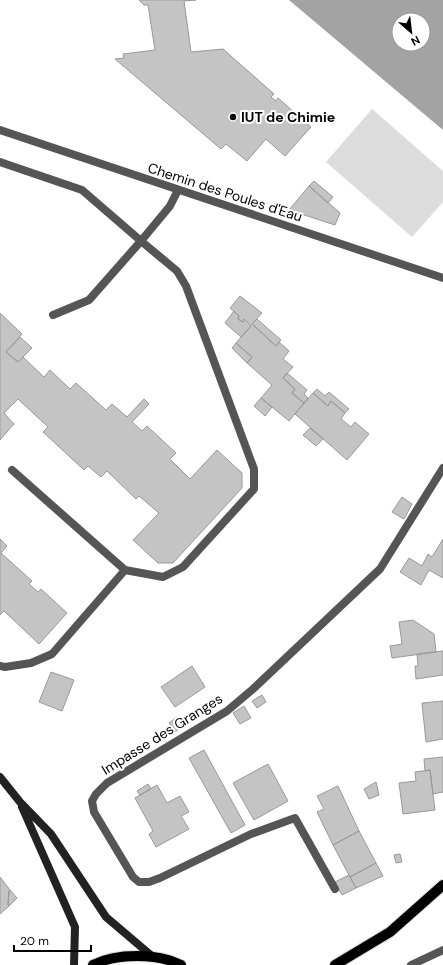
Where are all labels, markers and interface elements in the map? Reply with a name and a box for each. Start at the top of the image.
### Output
north arrow [391,12,431,52]
text: N [409,33,423,49]
place label: IUT de Chimie [241,108,335,126]
marker: IUT de Chimie [228,112,238,122]
street label: Chemin des Poules d'Eau [145,158,305,226]
street label: Impasse des Granges [98,689,226,779]
scale bar [14,927,91,953]
text: 20 m [20,933,49,949]

